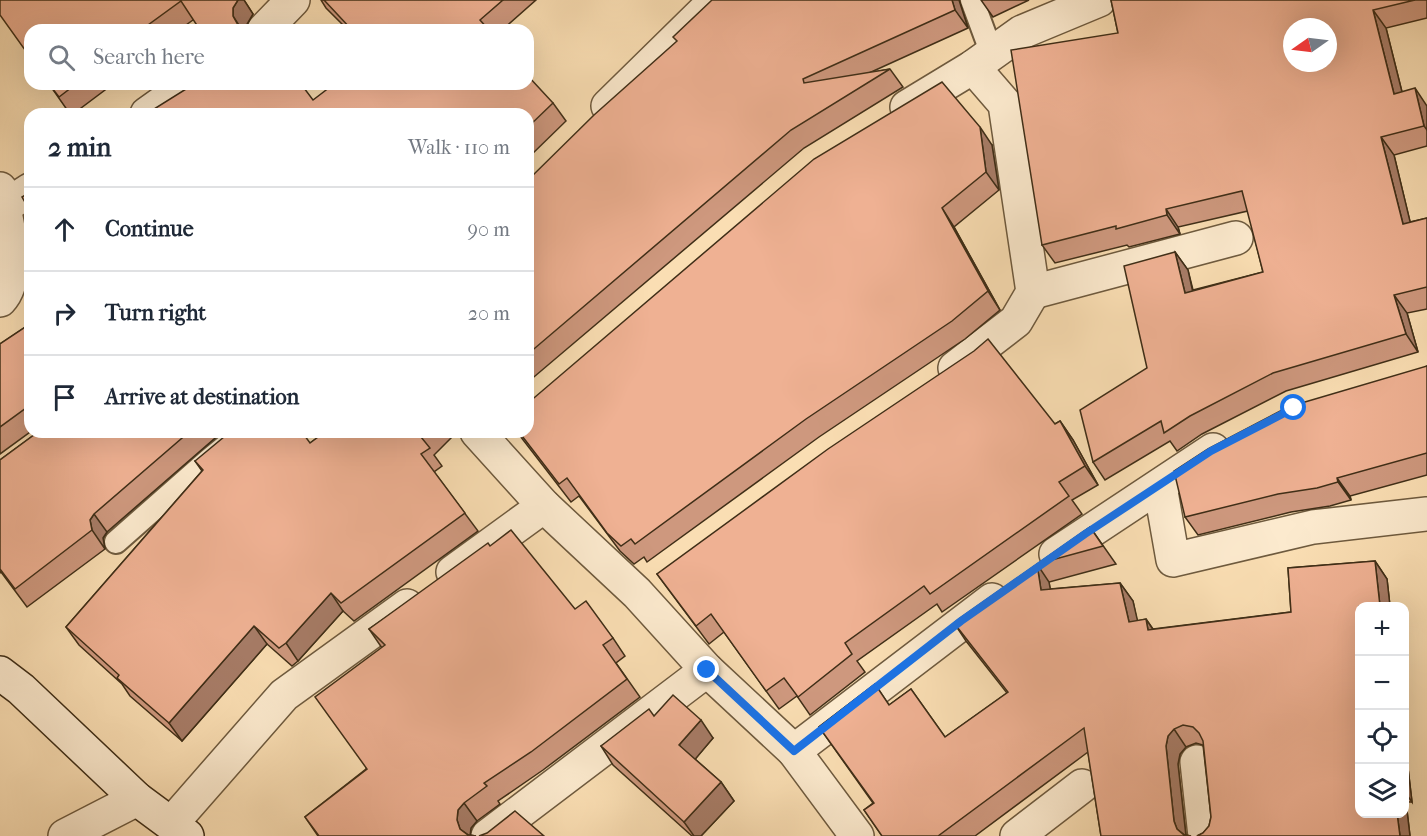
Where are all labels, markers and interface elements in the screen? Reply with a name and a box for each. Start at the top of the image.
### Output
north arrow [1283,18,1337,72]
search box [24,24,534,90]
icon: search [45,41,78,74]
text: Search here [93,44,205,70]
text: 2 min [48,132,111,163]
text: Walk · 110 m [408,136,510,159]
icon: ahead [48,213,81,246]
text: Continue [105,216,194,242]
text: 90 m [468,218,510,241]
icon: right [48,297,81,330]
text: Turn right [105,300,206,326]
text: 20 m [468,302,510,325]
icon: arrive [48,381,81,414]
text: Arrive at destination [105,384,299,410]
route start [1280,394,1306,420]
map controls [1355,602,1409,818]
button: + [1355,602,1409,656]
route end [693,656,719,682]
button: − [1355,656,1409,710]
button: locate [1355,710,1409,764]
button: layers [1355,764,1409,818]

